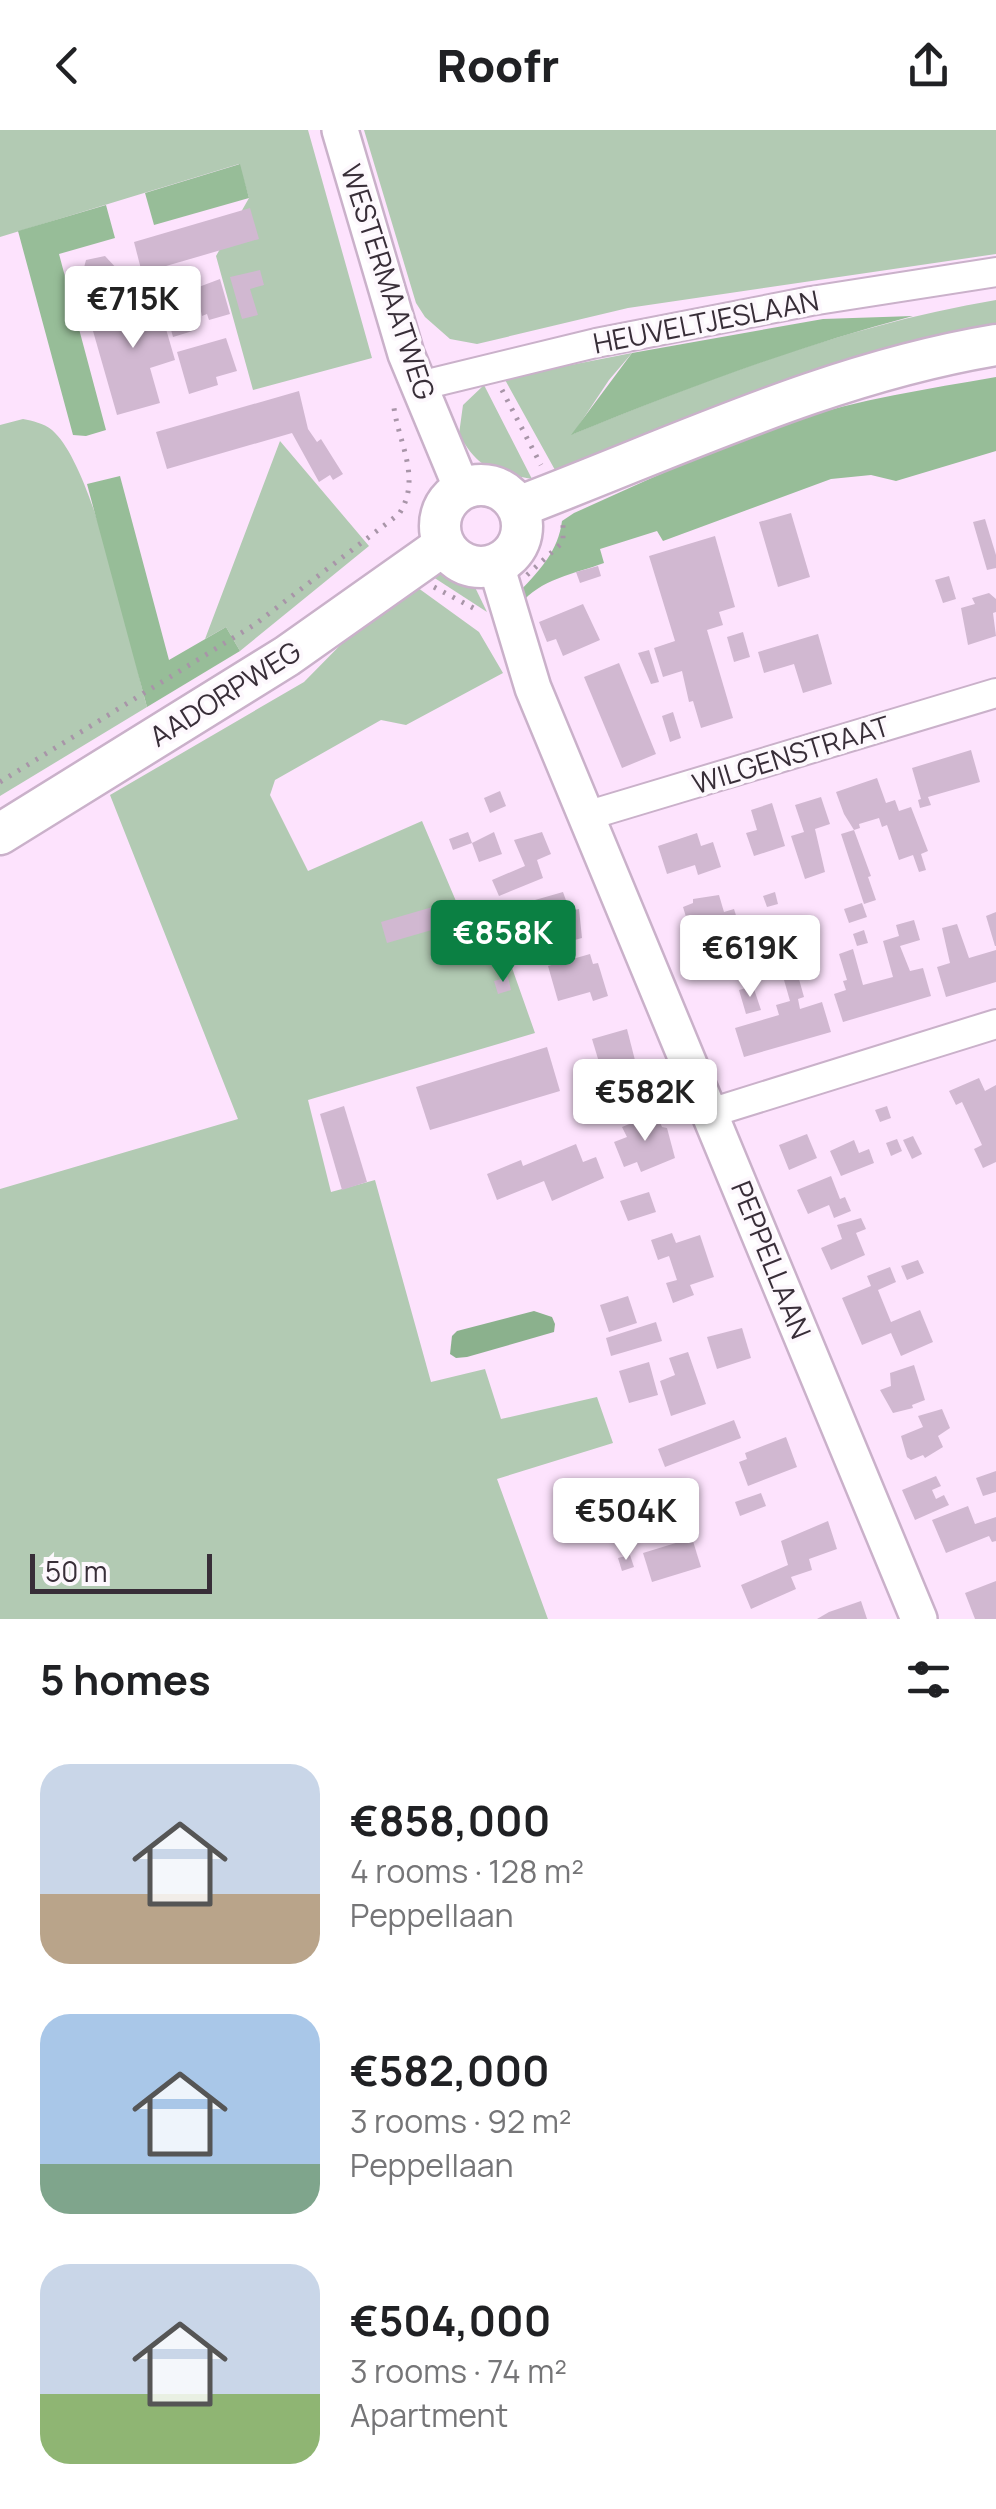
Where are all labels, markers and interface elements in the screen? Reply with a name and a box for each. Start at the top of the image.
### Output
text: Roofr [437,34,559,96]
icon: back [40,38,95,93]
icon: share [901,38,956,93]
street label: WESTERMAATWEG [333,159,445,404]
pin: €715K [63,266,203,351]
text: €715K [87,276,179,320]
street label: HEUVELTJESLAAN [590,281,822,362]
street label: AADORPWEG [142,632,307,755]
street label: WILGENSTRAAT [687,706,894,802]
pin: €858K [433,900,573,985]
text: €858K [453,910,553,954]
pin: €619K [680,915,820,1000]
text: €619K [702,925,798,969]
pin: €582K [575,1059,715,1144]
text: €582K [595,1069,695,1113]
street label: PEPPELLAAN [723,1175,821,1344]
pin: €504K [556,1478,696,1563]
text: €504K [575,1488,677,1532]
scale bar [30,1549,212,1594]
text: 50 m [45,1552,108,1590]
text: 5 homes [40,1650,211,1708]
icon: filters [901,1652,956,1707]
text: €858,000 [350,1791,550,1849]
icon: home [120,1804,240,1924]
text: 4 rooms · 128 m² [350,1849,584,1893]
text: Peppellaan [350,1893,514,1937]
text: €582,000 [350,2041,550,2099]
icon: home [120,2054,240,2174]
text: 3 rooms · 92 m² [350,2099,572,2143]
text: Peppellaan [350,2143,514,2187]
text: €504,000 [350,2291,551,2349]
icon: home [120,2304,240,2424]
text: 3 rooms · 74 m² [350,2349,567,2393]
text: Apartment [350,2393,508,2437]

